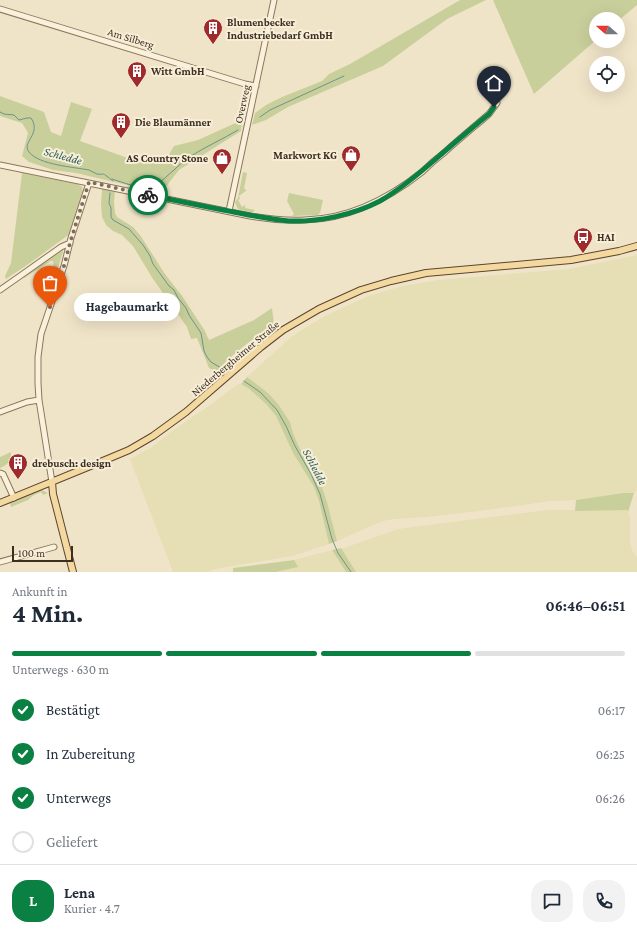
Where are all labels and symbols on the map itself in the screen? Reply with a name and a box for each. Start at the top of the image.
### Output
north arrow [589,12,625,48]
place label: Blumenbecker Industriebedarf GmbH [227,16,333,41]
building icon: Blumenbecker Industriebedarf GmbH [202,17,224,45]
street label: Am Silberg [106,25,156,52]
building icon: Witt GmbH [126,60,148,88]
place label: Witt GmbH [150,65,205,77]
pin [477,66,511,107]
street label: Overweg [232,83,253,125]
building icon: Die Blaumänner [110,111,132,139]
place label: Die Blaumänner [135,116,212,128]
water label: Schledde [42,144,84,168]
shop icon: Markwort KG [340,144,362,172]
shop icon: AS Country Stone [211,147,233,175]
place label: Markwort KG [273,149,337,161]
place label: AS Country Stone [126,152,208,164]
courier [128,175,168,215]
bus stop icon: HAI [572,226,594,254]
place label: HAI [597,231,615,243]
pin [33,266,67,307]
callout: Hagebaumarkt [74,293,180,321]
street label: Niederbergheimer Straße [189,318,282,399]
water label: Schledde [300,446,330,488]
building icon: drebusch: design [7,452,29,480]
place label: drebusch: design [32,457,112,469]
scale bar [12,544,73,563]

